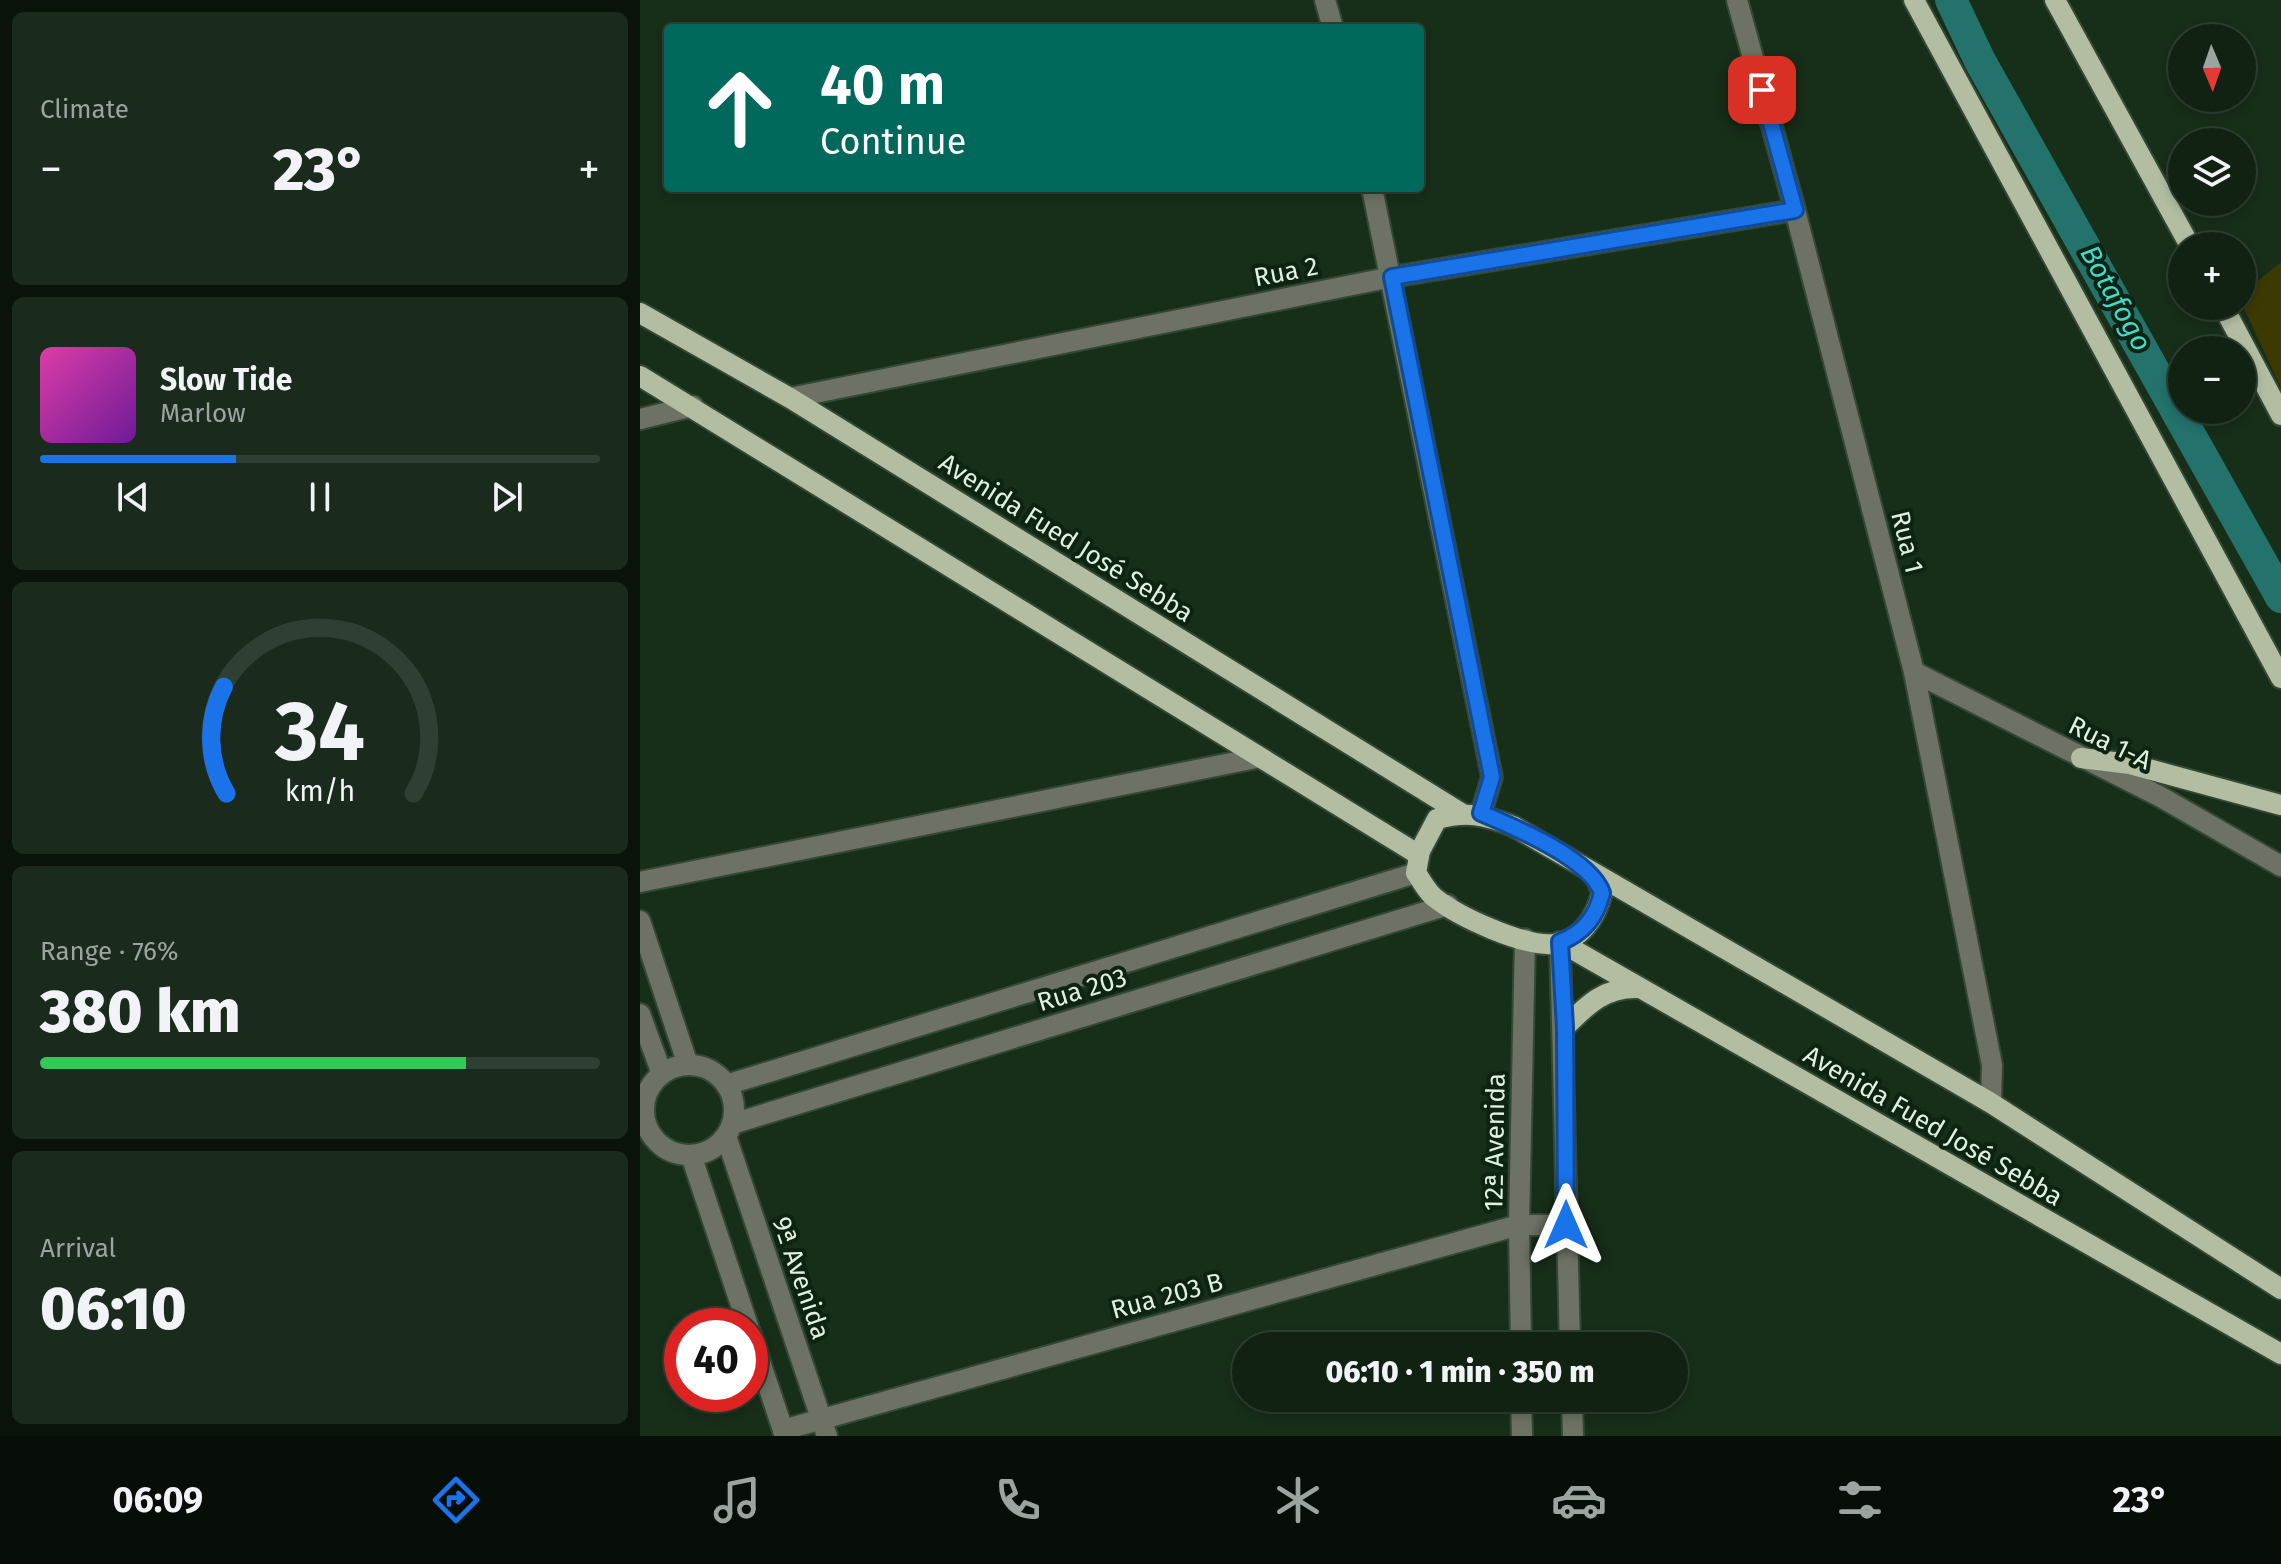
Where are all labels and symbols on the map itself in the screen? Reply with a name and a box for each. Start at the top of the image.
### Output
north arrow [2168,24,2256,112]
pin [1728,56,1796,124]
water label: Botafogo [2073,239,2159,357]
street label: Rua 2 [1251,251,1321,293]
street label: Avenida Fued José Sebba [933,447,1199,629]
street label: Rua 1 [1884,508,1930,576]
street label: Rua 1-A [2064,710,2157,776]
street label: Rua 203 [1033,962,1131,1018]
street label: Avenida Fued José Sebba [1798,1039,2068,1213]
street label: 12ª Avenida [1478,1073,1512,1211]
position arrow [1524,1183,1608,1267]
street label: 9ª Avenida [766,1213,836,1343]
street label: Rua 203 B [1108,1266,1226,1326]
speed limit sign: 40 [664,1308,768,1412]

